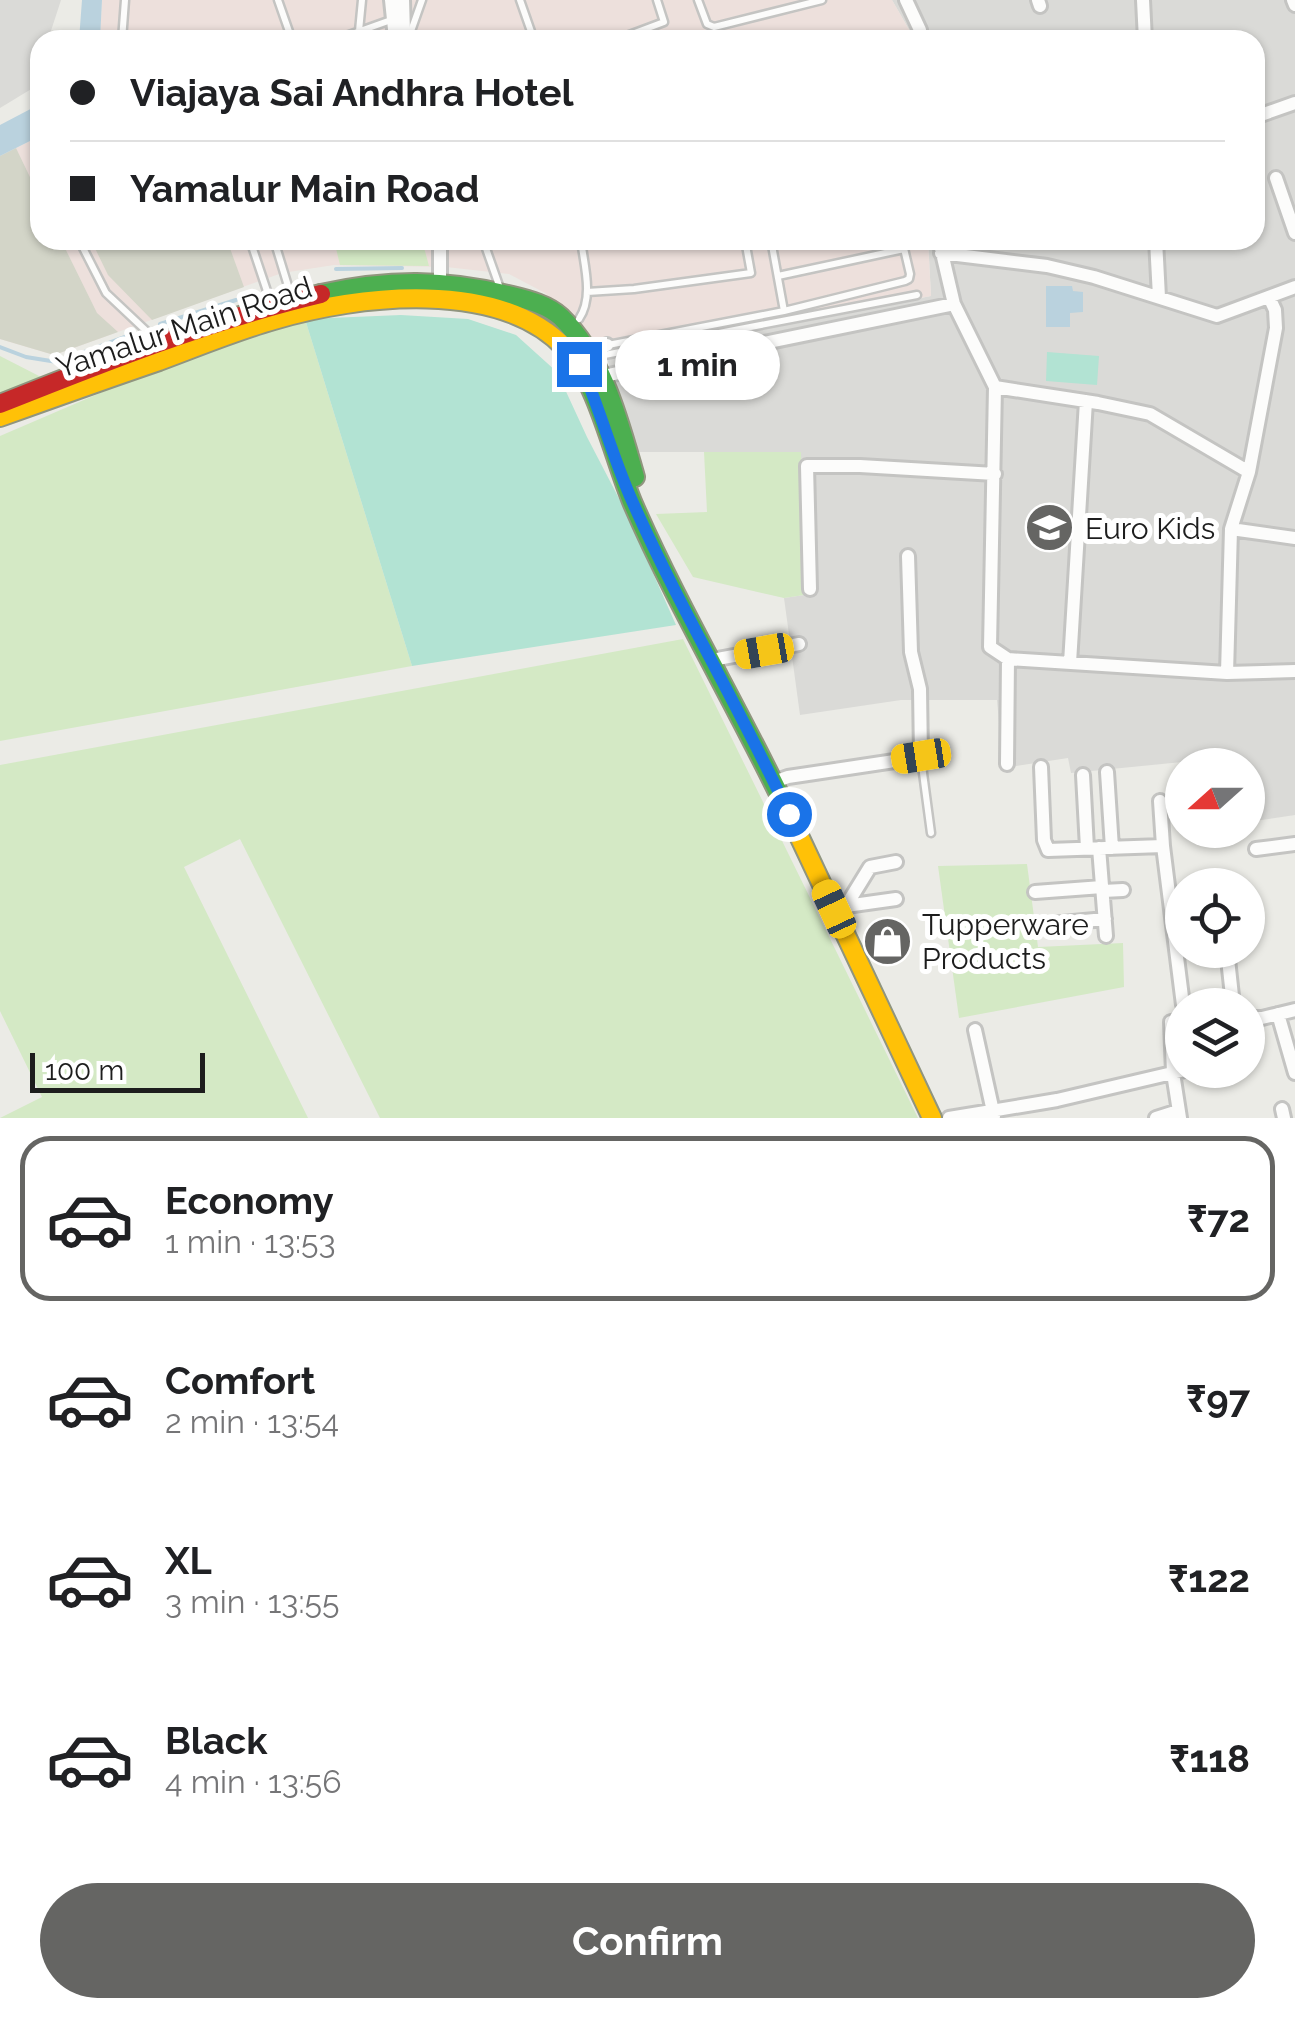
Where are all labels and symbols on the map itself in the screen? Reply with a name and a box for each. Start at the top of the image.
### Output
street label: Yamalur Main Road [52,269,316,385]
callout: 1 min [614,329,779,399]
route end [557,342,602,387]
school or university icon: Euro Kids [1024,502,1076,554]
place label: Euro Kids [1085,511,1215,546]
car [732,631,796,671]
car [889,736,953,776]
north arrow [1165,748,1265,848]
route start [767,792,812,837]
car [808,875,860,943]
place label: Tupperware Products [922,907,1089,976]
shop icon: Tupperware Products [861,915,913,967]
scale bar [30,1048,205,1092]

